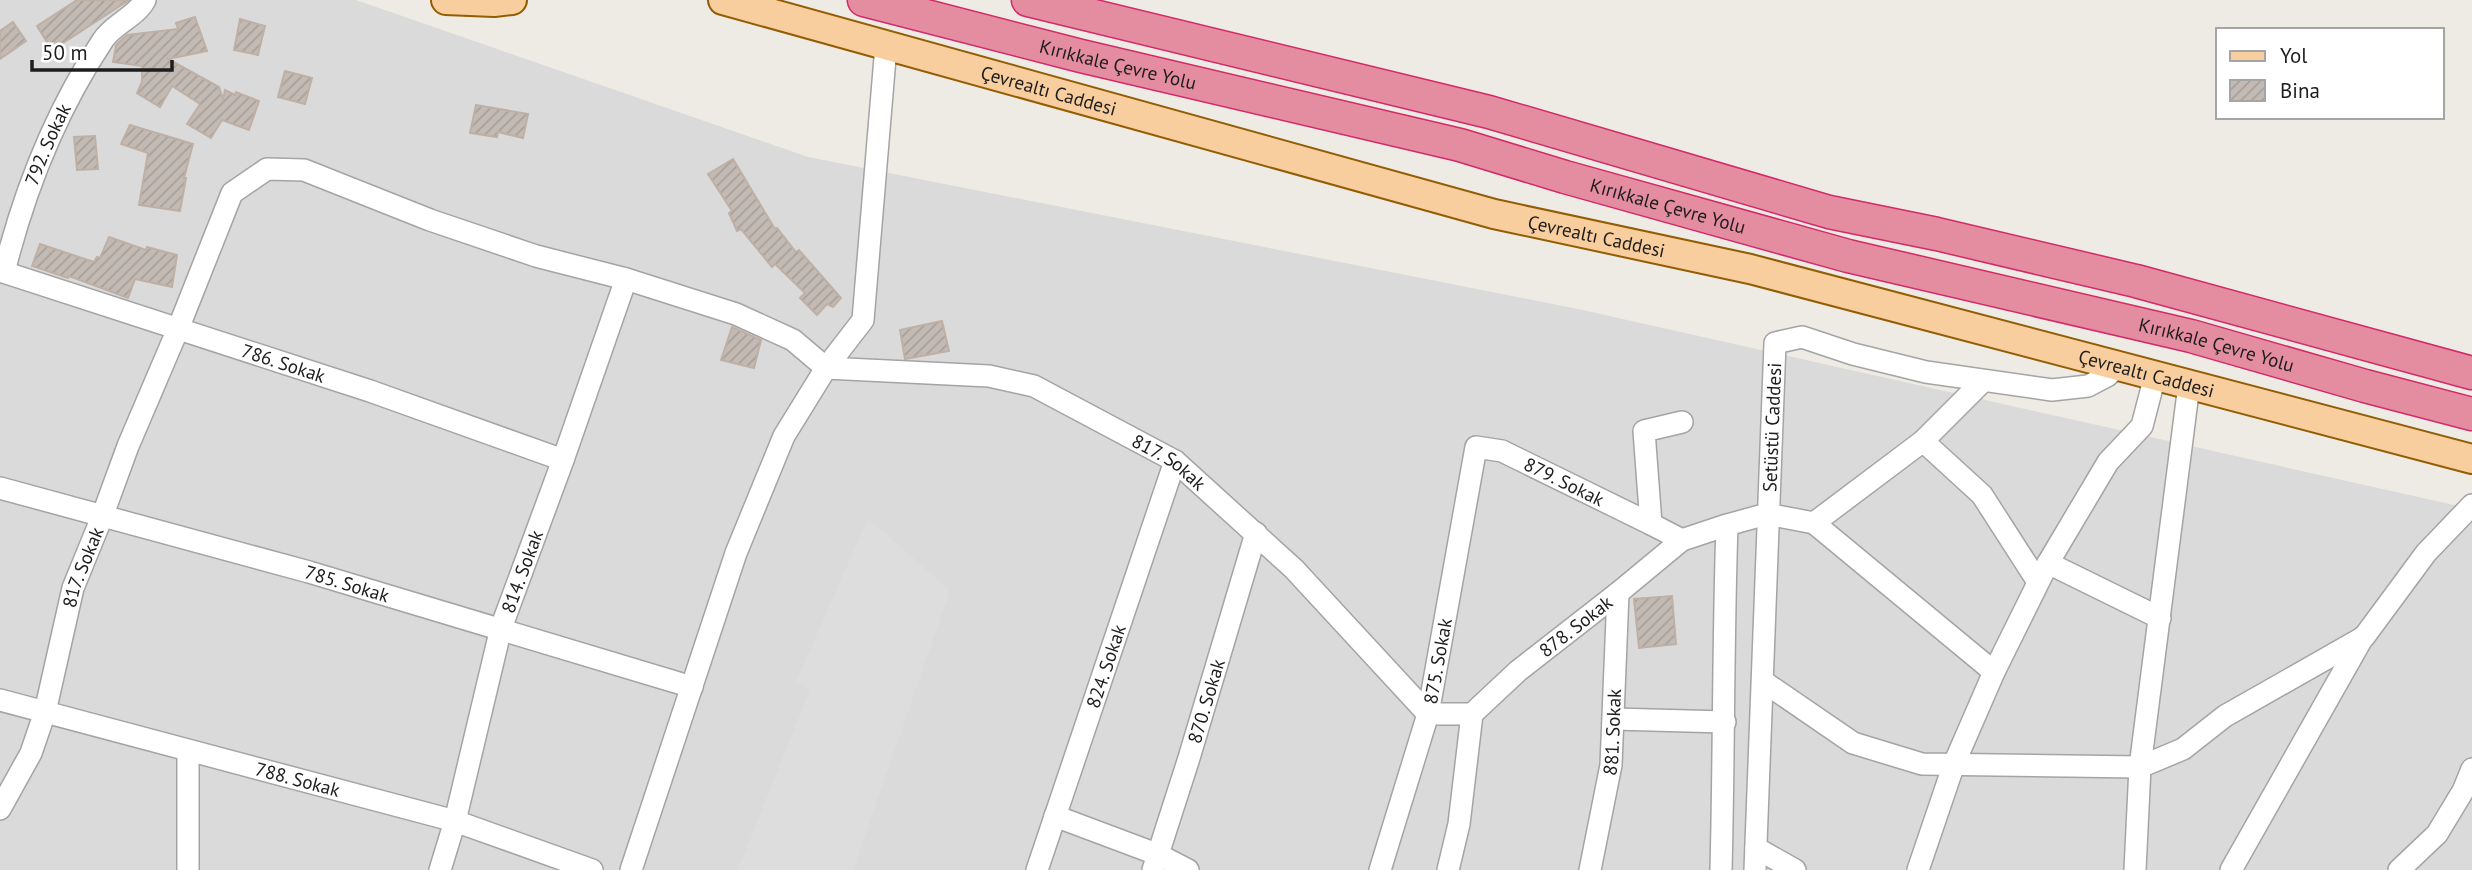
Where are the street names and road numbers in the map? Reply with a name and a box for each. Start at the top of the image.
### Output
street label: Kırıkkale Çevre Yolu [1037,34,1199,95]
street label: Çevrealtı Caddesi [978,60,1119,121]
street label: 792. Sokak [19,99,76,188]
street label: Kırıkkale Çevre Yolu [1587,173,1748,239]
street label: Çevrealtı Caddesi [1526,210,1667,262]
street label: Kırıkkale Çevre Yolu [2136,312,2297,377]
street label: 786. Sokak [239,338,328,388]
street label: Çevrealtı Caddesi [2076,344,2217,403]
street label: Setüstü Caddesi [1757,362,1786,492]
street label: 817. Sokak [1128,428,1211,495]
street label: 879. Sokak [1520,452,1608,511]
street label: 817. Sokak [57,523,109,610]
street label: 814. Sokak [496,527,548,616]
street label: 785. Sokak [302,559,392,607]
street label: 878. Sokak [1534,590,1617,662]
street label: 875. Sokak [1418,616,1457,706]
street label: 824. Sokak [1081,621,1131,711]
street label: 870. Sokak [1182,656,1230,746]
street label: 881. Sokak [1597,688,1626,778]
street label: 788. Sokak [253,756,343,802]

